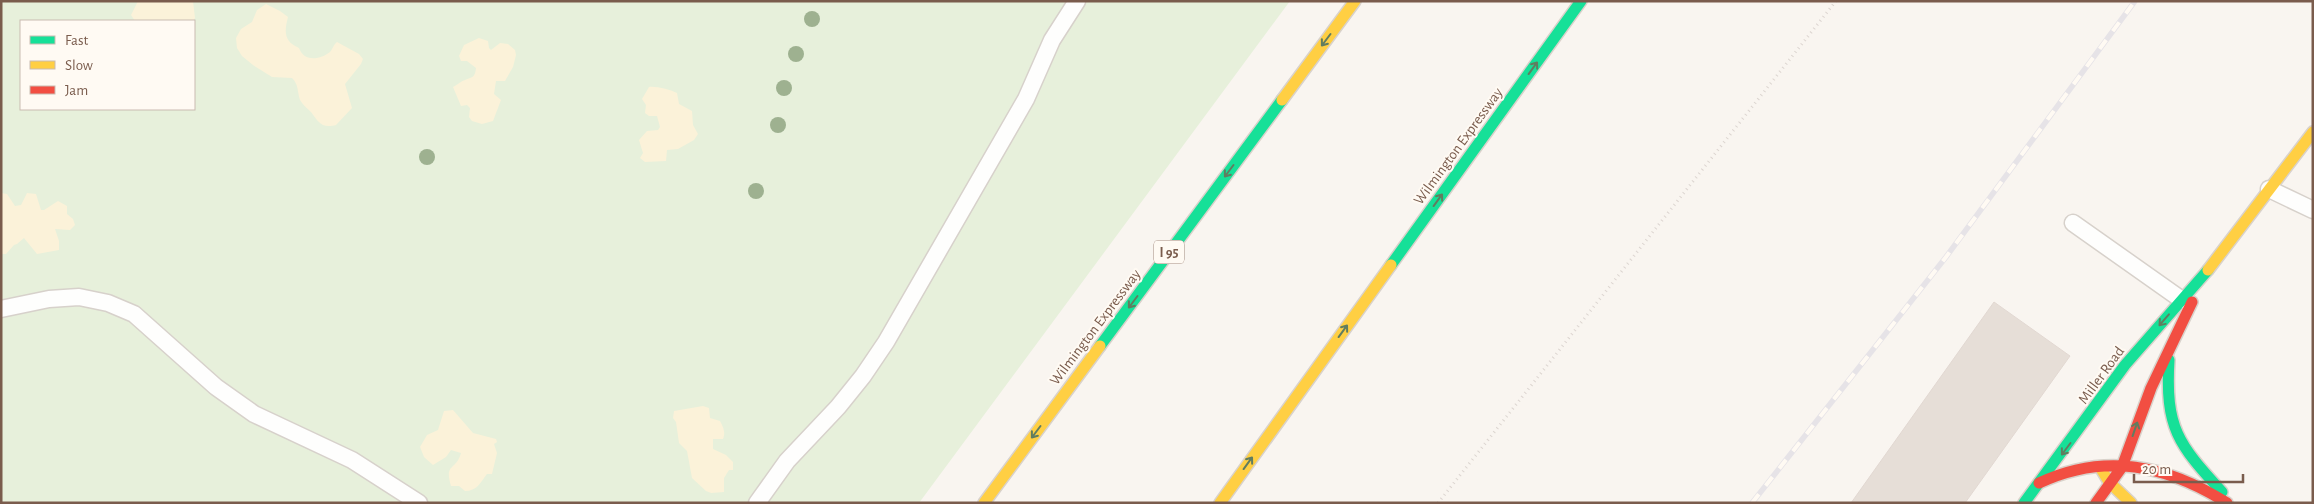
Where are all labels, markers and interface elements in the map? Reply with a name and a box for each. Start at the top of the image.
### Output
legend [20,20,195,110]
text: Fast [65,33,89,48]
one-way arrow [1321,33,1331,47]
text: Slow [65,58,93,73]
one-way arrow [1528,61,1538,75]
text: Jam [65,83,88,98]
street label: Wilmington Expressway [1411,85,1506,208]
one-way arrow [1224,164,1234,178]
one-way arrow [1433,193,1443,207]
road number: I 95 [1154,240,1184,264]
street label: Wilmington Expressway [1047,266,1144,388]
one-way arrow [1127,295,1138,308]
one-way arrow [2159,313,2170,326]
one-way arrow [1338,324,1348,338]
street label: Miller Road [2076,344,2127,407]
one-way arrow [2131,422,2140,438]
one-way arrow [1031,425,1041,439]
one-way arrow [2060,442,2071,455]
scale bar [2134,452,2243,484]
one-way arrow [1243,456,1253,470]
text: 20 m [2142,462,2171,477]

